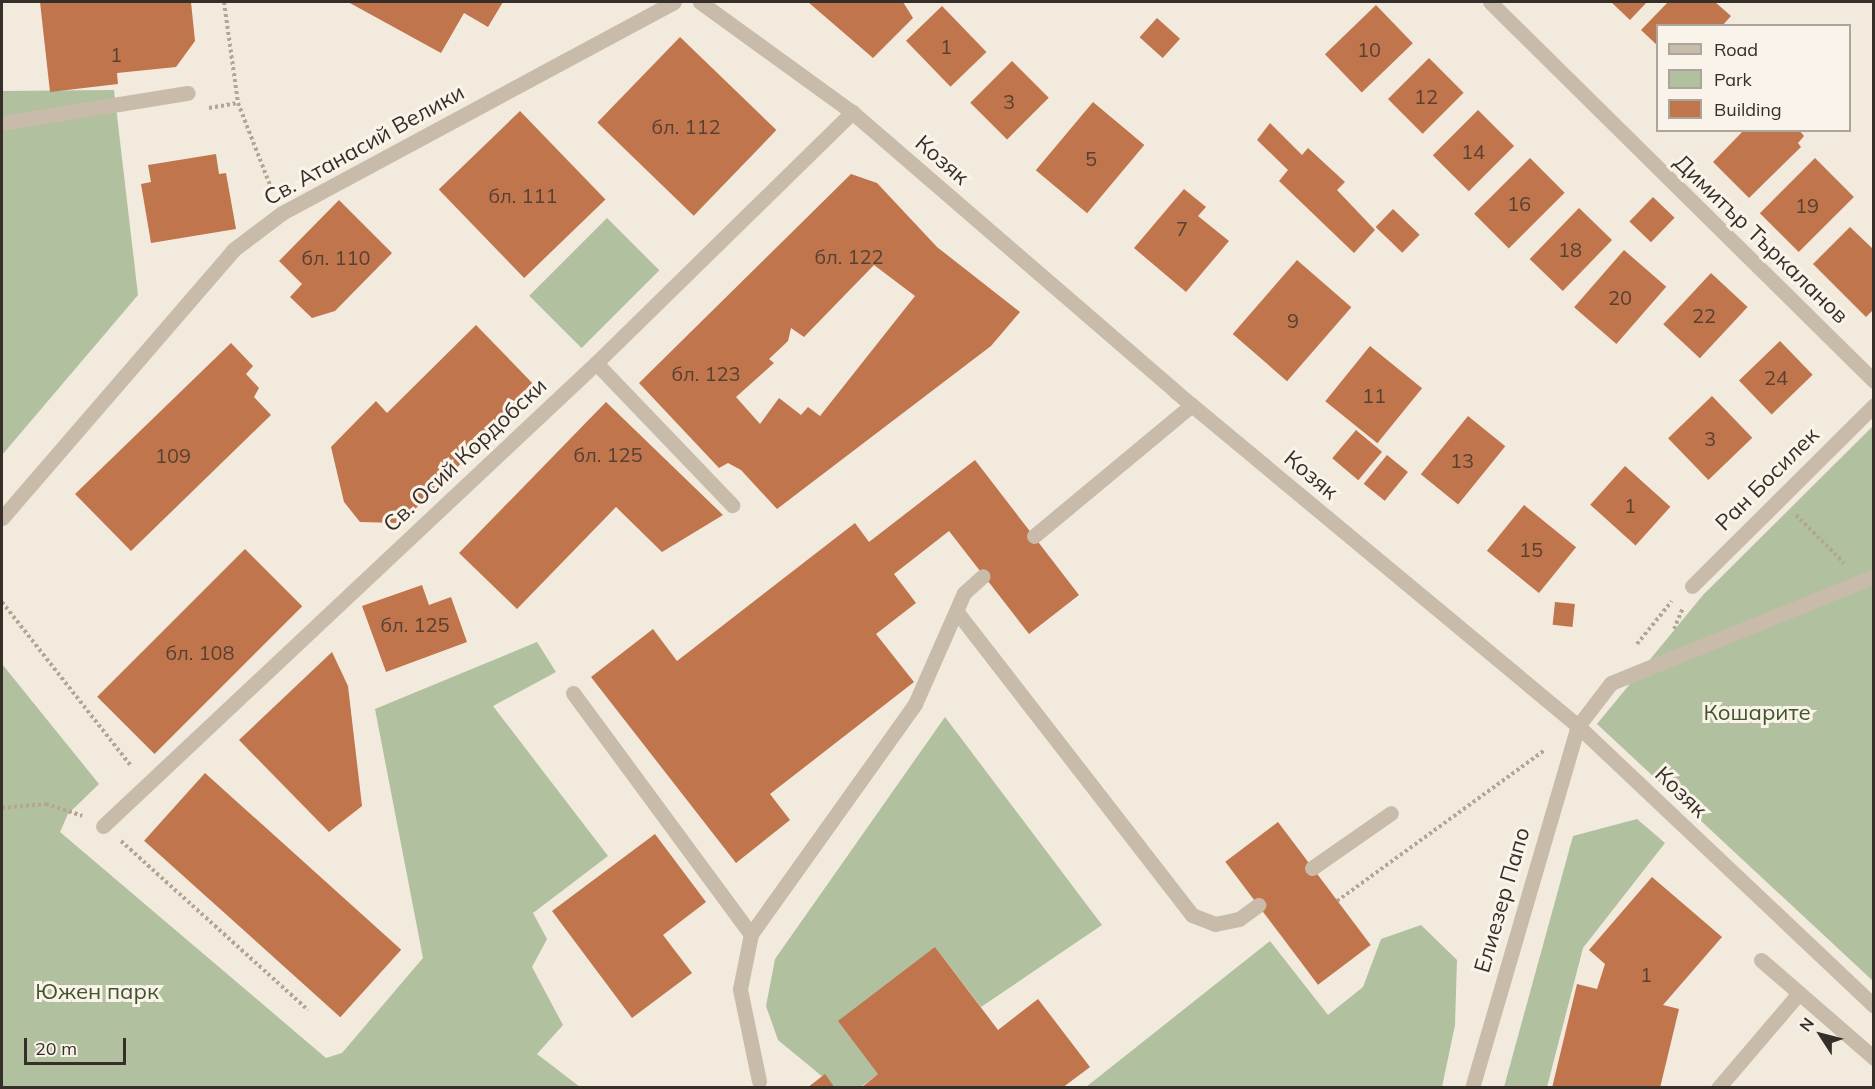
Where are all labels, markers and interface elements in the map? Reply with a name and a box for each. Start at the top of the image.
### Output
legend [1656,24,1851,132]
house number: 1 [940,34,952,58]
house number: 10 [1357,37,1381,61]
text: Road [1714,38,1758,61]
house number: 1 [110,42,122,66]
text: Park [1714,68,1752,91]
street label: Св. Атанасий Велики [259,79,469,211]
house number: 12 [1414,84,1438,108]
house number: 3 [1003,89,1015,113]
text: Building [1714,98,1782,121]
house number: бл. 112 [652,114,720,138]
street label: Козяк [910,130,974,190]
house number: 14 [1461,139,1485,163]
house number: 5 [1085,146,1097,170]
street label: Димитър Търкаланов [1668,149,1854,329]
house number: бл. 111 [489,183,557,207]
house number: 16 [1507,191,1531,215]
house number: 19 [1795,193,1819,217]
house number: 7 [1176,216,1188,240]
house number: 18 [1558,237,1582,261]
house number: бл. 122 [815,244,883,268]
house number: бл. 110 [302,245,370,269]
house number: 20 [1608,285,1632,309]
house number: 22 [1692,303,1716,327]
house number: 9 [1287,308,1299,332]
house number: бл. 123 [672,361,740,385]
house number: 24 [1764,365,1788,389]
street label: Св. Осий Кордобски [378,373,552,537]
house number: 11 [1362,383,1386,407]
street label: Ран Босилек [1710,422,1824,536]
house number: 3 [1704,426,1716,450]
house number: бл. 125 [574,442,642,466]
house number: 109 [155,443,191,467]
street label: Козяк [1279,445,1343,505]
house number: 13 [1450,448,1474,472]
house number: 1 [1624,493,1636,517]
house number: 15 [1519,537,1543,561]
house number: бл. 125 [381,612,449,636]
house number: бл. 108 [166,640,234,664]
park label: Кошарите [1703,700,1811,726]
street label: Козяк [1649,761,1713,823]
street label: Елиезер Папо [1469,824,1535,976]
house number: 1 [1640,962,1652,986]
park label: Южен парк [35,979,159,1005]
north arrow [1791,1005,1851,1065]
text: N [1795,1014,1818,1035]
scale bar [27,1026,129,1064]
text: 20 m [35,1037,77,1060]

